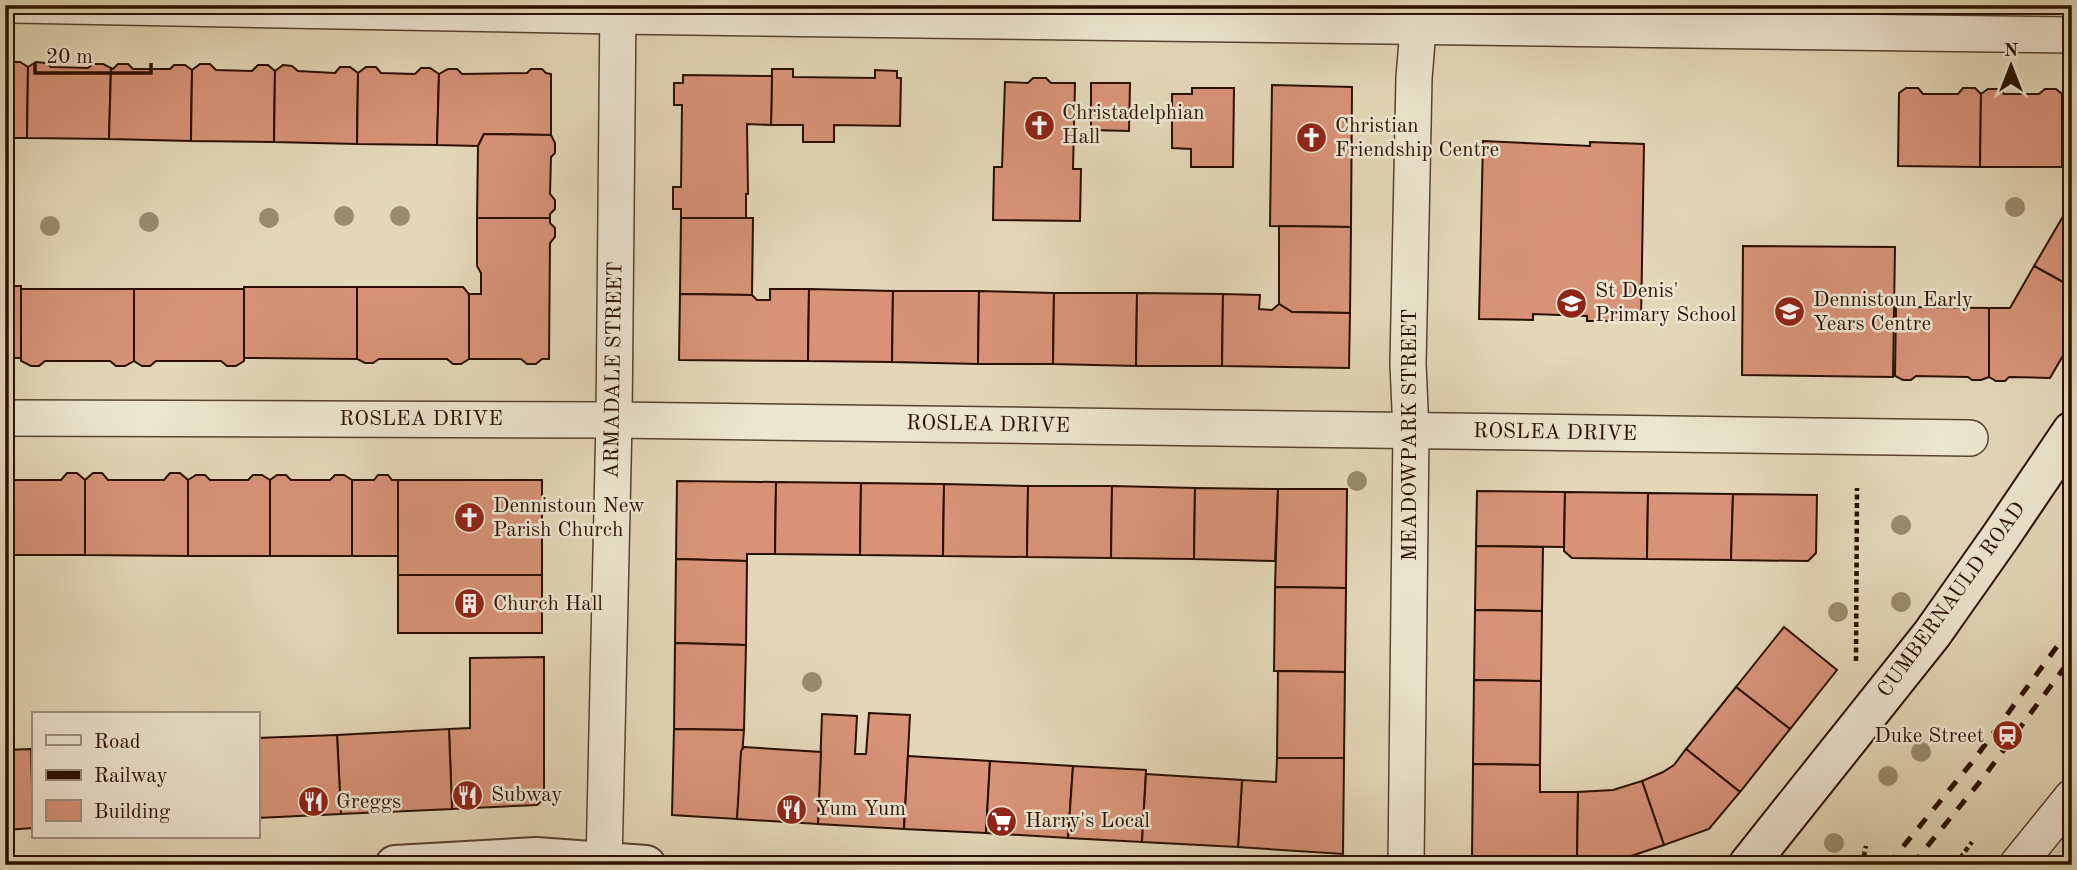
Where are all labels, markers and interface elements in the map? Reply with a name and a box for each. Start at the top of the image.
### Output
scale bar [35,32,150,76]
north arrow [1976,32,2046,102]
text: N [2004,42,2019,61]
text: 20 m [46,47,93,68]
place label: Christadelphian Hall [1062,103,1205,148]
church icon: Christadelphian Hall [1022,108,1056,142]
place label: Christian Friendship Centre [1335,116,1499,161]
church icon: Christian Friendship Centre [1295,121,1329,155]
street label: ARMADALE STREET [602,261,626,479]
place label: St Denis' Primary School [1595,281,1737,326]
school or university icon: St Denis' Primary School [1555,286,1589,320]
place label: Dennistoun Early Years Centre [1813,290,1973,335]
school or university icon: Dennistoun Early Years Centre [1773,295,1807,329]
street label: MEADOWPARK STREET [1400,309,1421,561]
street label: ROSLEA DRIVE [339,409,503,430]
street label: ROSLEA DRIVE [906,413,1070,437]
street label: ROSLEA DRIVE [1473,421,1637,445]
place label: Dennistoun New Parish Church [493,496,645,541]
street label: CUMBERNAULD ROAD [1874,499,2030,701]
church icon: Dennistoun New Parish Church [453,501,487,535]
building icon: Church Hall [453,587,487,621]
place label: Church Hall [493,594,603,615]
legend [32,712,259,838]
station icon: Duke Street [1990,719,2024,753]
place label: Duke Street [1874,726,1984,747]
text: Road [94,732,141,753]
text: Railway [94,766,168,787]
restaurant icon: Subway [451,778,485,812]
restaurant icon: Greggs [296,785,330,819]
place label: Subway [491,785,562,806]
place label: Greggs [336,792,401,813]
restaurant icon: Yum Yum [775,792,809,826]
place label: Yum Yum [815,799,906,820]
text: Building [94,802,171,823]
supermarket icon: Harry's Local [985,804,1019,838]
place label: Harry's Local [1025,811,1150,832]

